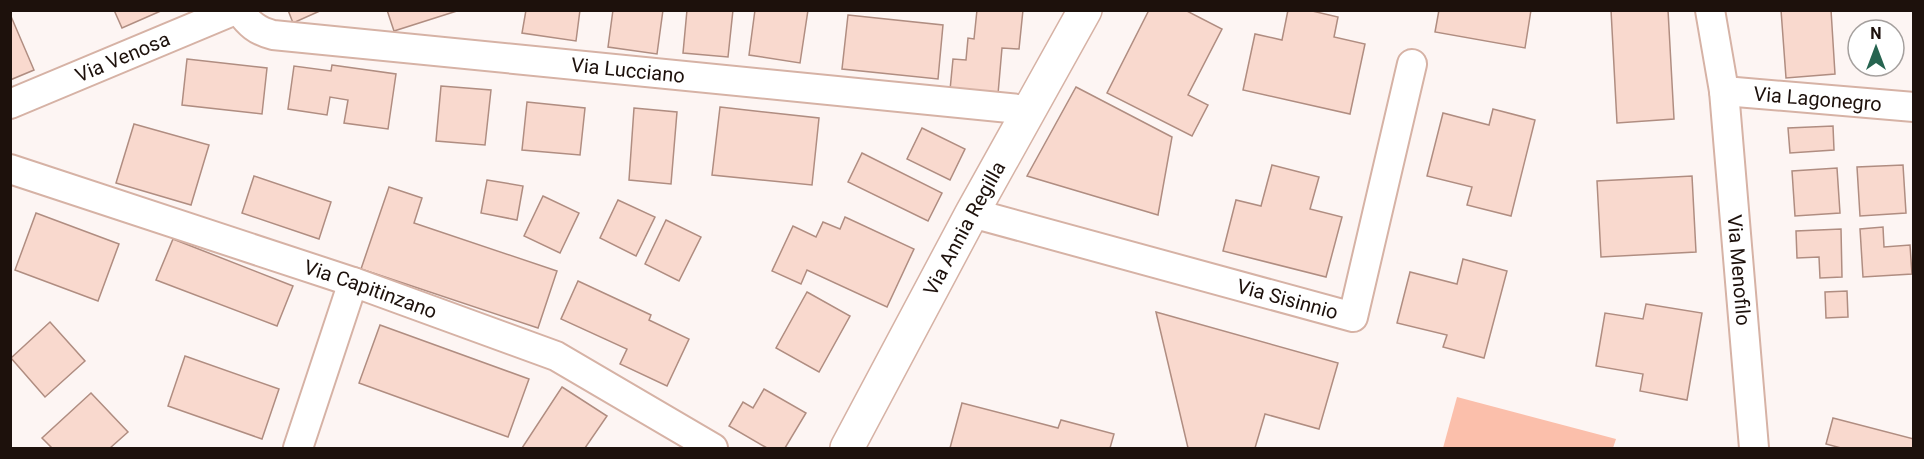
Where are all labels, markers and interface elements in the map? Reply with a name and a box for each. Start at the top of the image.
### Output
north arrow [1846,18,1906,78]
text: N [1870,24,1882,43]
street label: Via Venosa [72,27,173,87]
street label: Via Lucciano [570,53,686,88]
street label: Via Lagonegro [1753,82,1883,116]
street label: Via Annia Regilla [918,157,1010,300]
street label: Via Menofilo [1722,214,1756,327]
street label: Via Capitinzano [301,255,440,324]
street label: Via Sisinnio [1234,274,1341,324]

